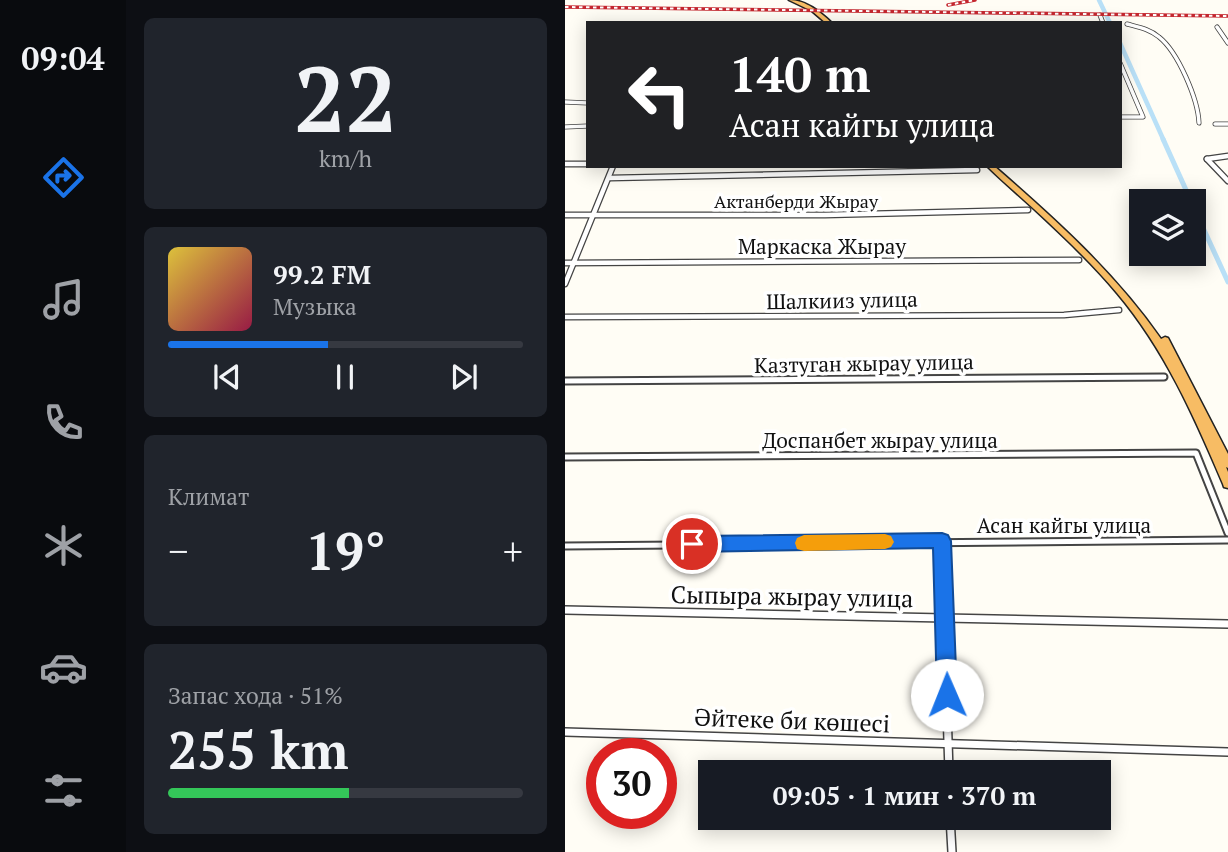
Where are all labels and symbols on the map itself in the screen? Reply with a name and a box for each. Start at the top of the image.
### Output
street label: Актанберди Жырау [714,189,879,213]
street label: Маркаска Жырау [738,232,906,260]
street label: Шалкииз улица [766,285,918,315]
street label: Казтуган жырау улица [754,347,974,379]
street label: Доспанбет жырау улица [762,426,998,454]
street label: Асан кайгы улица [977,511,1152,539]
pin [662,514,722,574]
street label: Сыпыра жырау улица [670,578,914,614]
position arrow [910,658,984,732]
street label: Әйтеке би көшесі [693,701,891,739]
speed limit sign: 30 [586,738,677,829]

